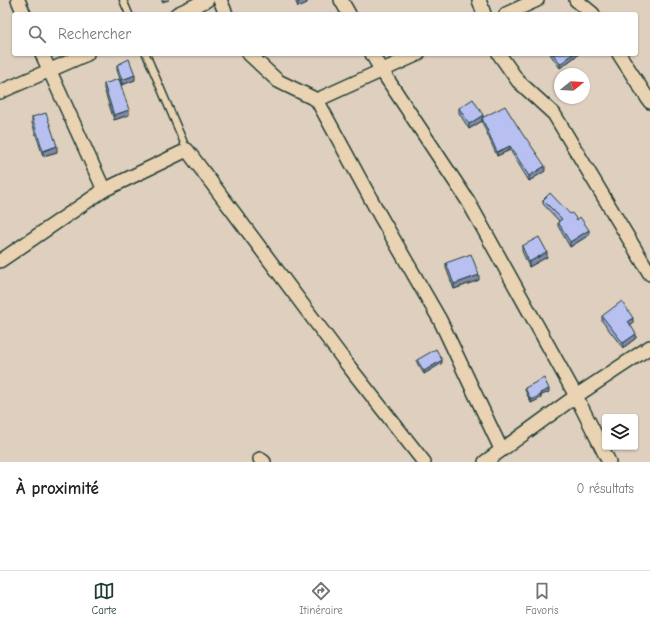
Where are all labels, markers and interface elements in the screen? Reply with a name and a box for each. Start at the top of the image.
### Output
search box [12,12,638,56]
icon: search [26,23,48,45]
text: Rechercher [58,25,131,43]
north arrow [554,68,590,104]
map controls [602,414,638,450]
button: layers [602,414,638,450]
text: À proximité [16,479,99,498]
text: 0 résultats [576,481,634,496]
tab: Carte [91,580,117,617]
tab: Itinéraire [299,580,343,617]
tab: Favoris [526,580,559,617]

